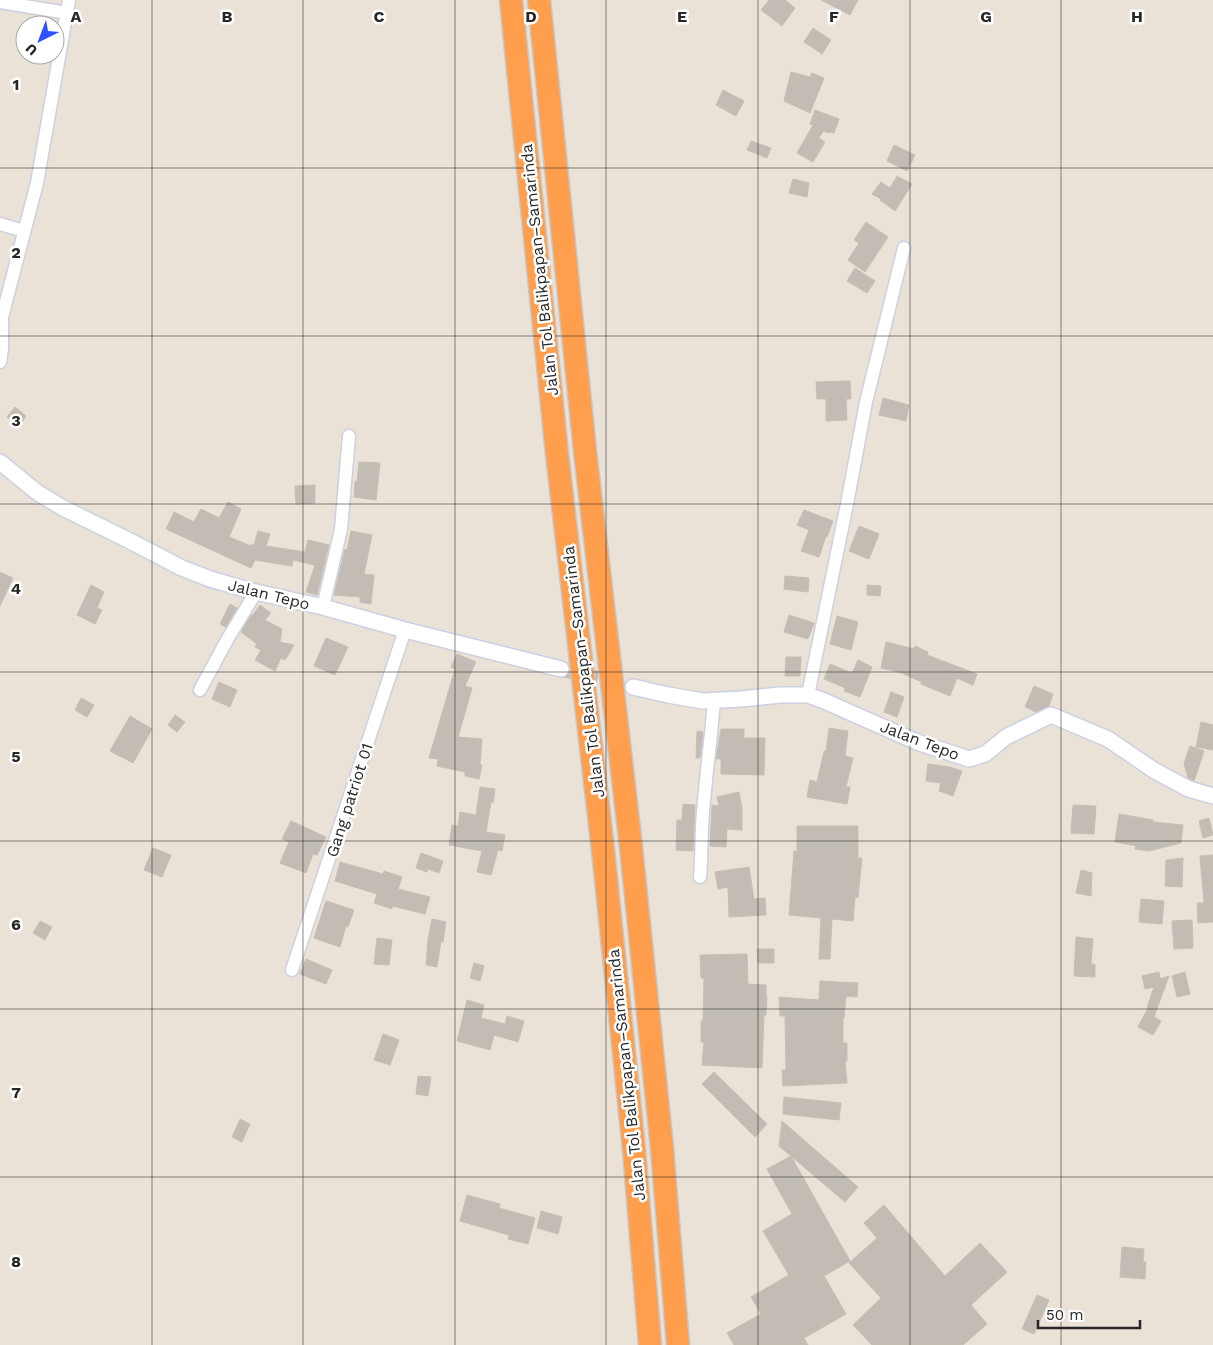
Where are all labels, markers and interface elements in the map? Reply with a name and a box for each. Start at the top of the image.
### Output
text: A [71,7,82,26]
text: B [222,7,233,26]
text: C [374,7,385,26]
text: D [525,7,537,26]
text: E [677,7,687,26]
text: F [829,7,839,26]
text: G [980,7,992,26]
text: H [1131,7,1143,26]
north arrow [15,15,65,65]
text: U [22,40,40,59]
text: 1 [13,75,19,94]
street label: Jalan Tol Balikpapan–Samarinda [517,143,562,397]
text: 2 [11,243,21,262]
text: 3 [11,411,21,430]
street label: Jalan Tol Balikpapan–Samarinda [559,545,608,799]
street label: Jalan Tepo [226,575,312,614]
text: 4 [11,579,21,598]
street label: Jalan Tepo [877,717,962,764]
street label: Gang patriot 01 [322,741,377,859]
text: 5 [11,747,21,766]
text: 6 [11,915,21,934]
street label: Jalan Tol Balikpapan–Samarinda [604,948,649,1202]
text: 7 [11,1083,21,1102]
text: 8 [11,1252,21,1271]
scale bar [1038,1298,1140,1330]
text: 50 m [1046,1306,1083,1324]

